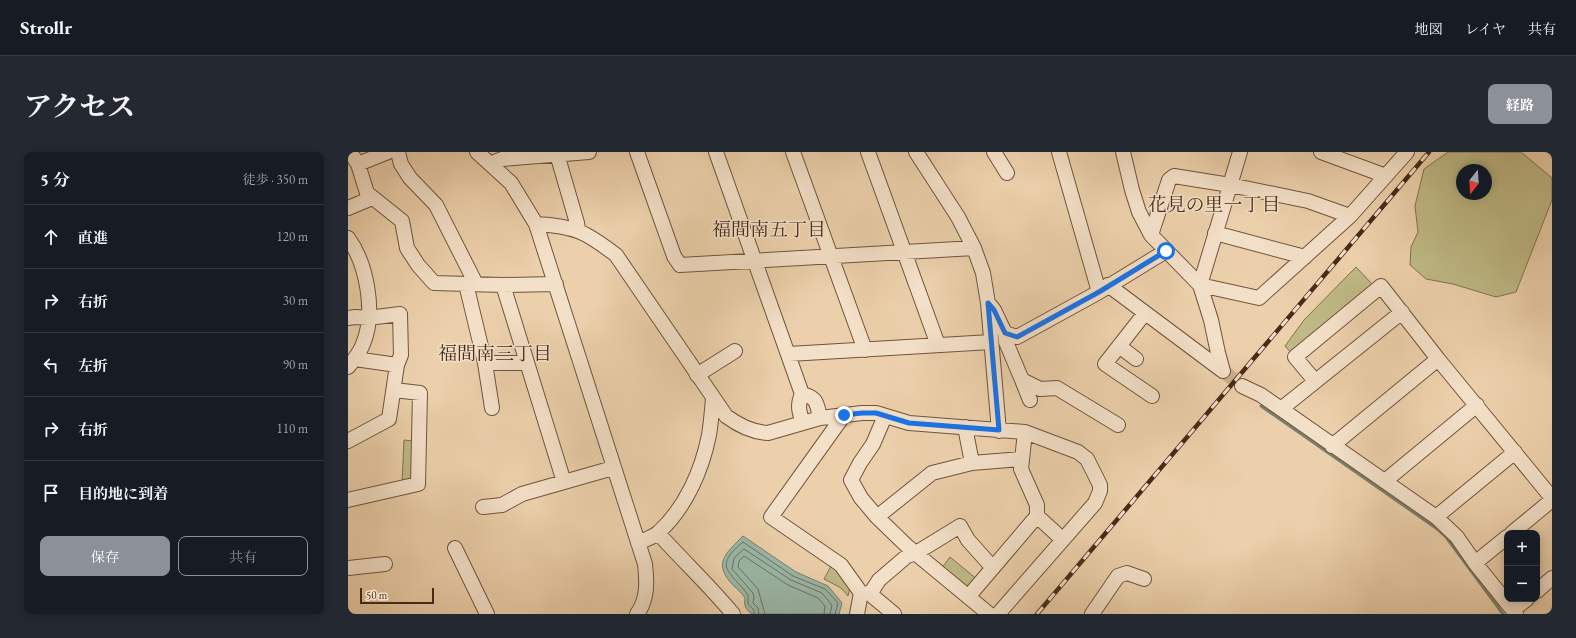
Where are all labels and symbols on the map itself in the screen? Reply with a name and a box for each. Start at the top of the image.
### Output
north arrow [1456,164,1492,200]
district label: 花見の里一丁目 [1147,192,1281,217]
district label: 福間南五丁目 [712,217,826,242]
route start [1157,242,1175,260]
district label: 福間南三丁目 [438,341,552,366]
route end [835,406,853,424]
scale bar [360,586,434,605]

